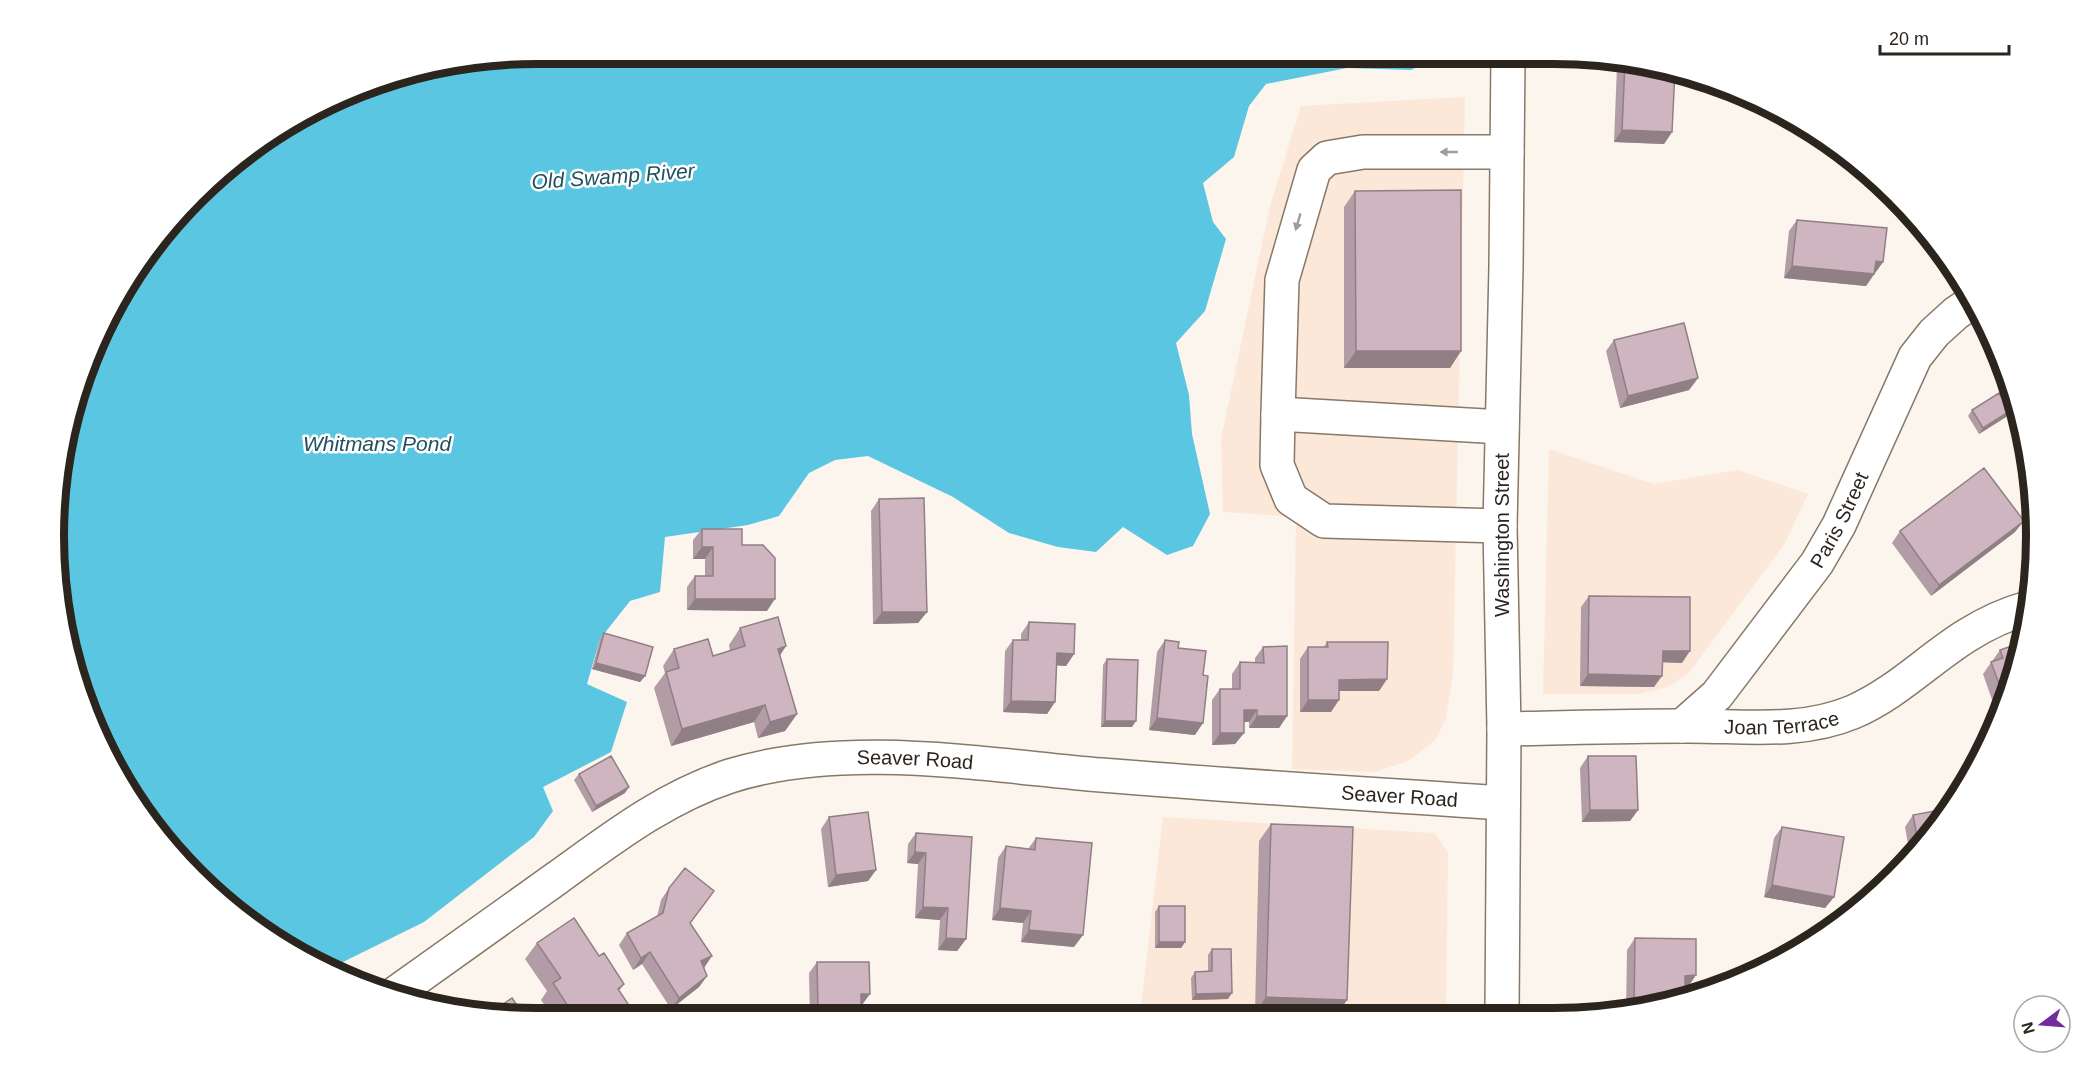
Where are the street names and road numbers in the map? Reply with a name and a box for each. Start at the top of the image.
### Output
street label: Washington Street [1491,453,1513,617]
street label: Paris Street [1806,468,1873,572]
street label: Joan Terrace [1724,707,1842,738]
street label: Seaver Road [857,746,974,773]
street label: Seaver Road [1341,781,1459,811]

